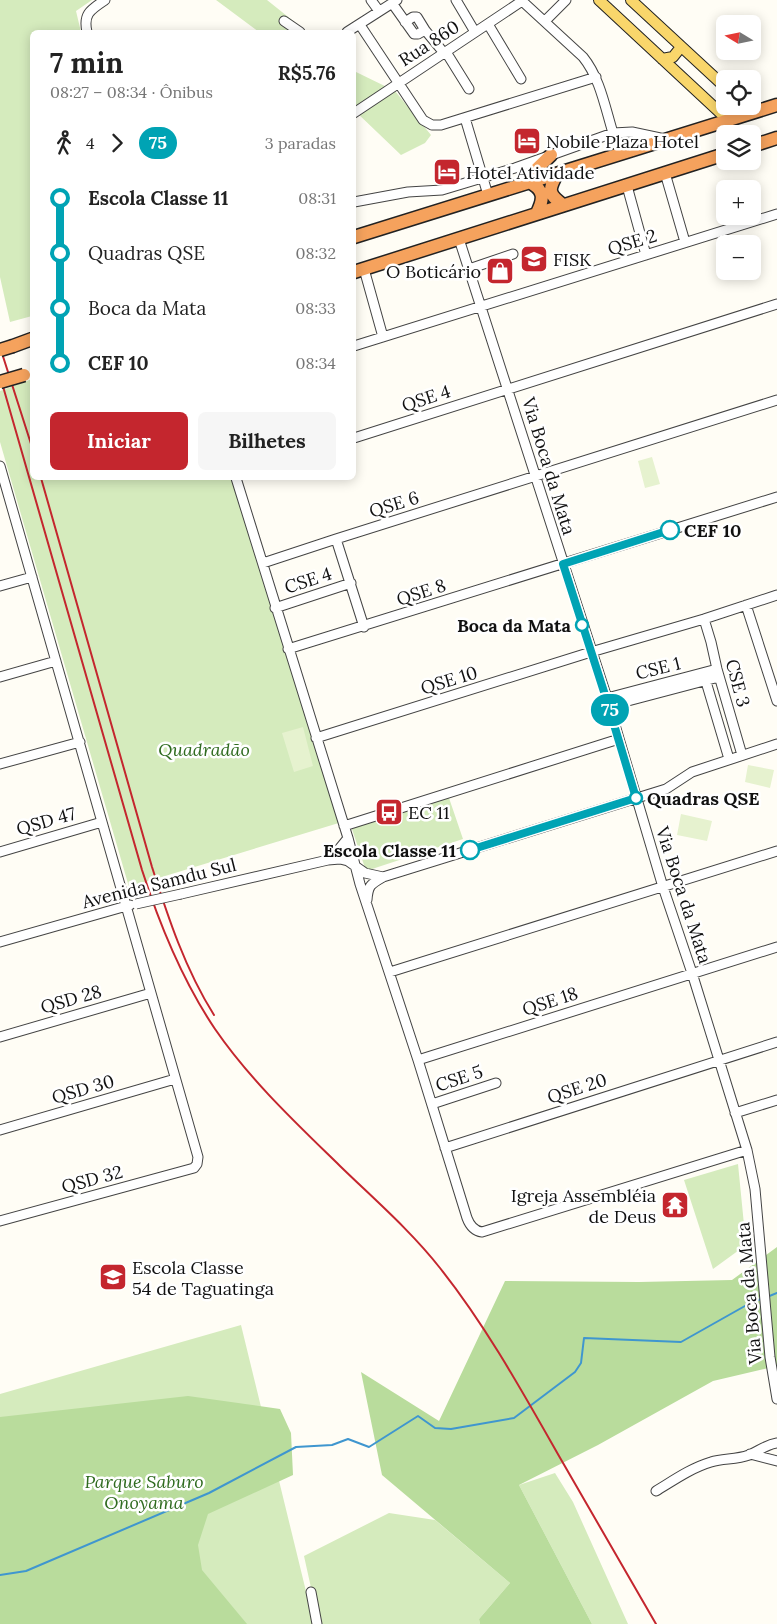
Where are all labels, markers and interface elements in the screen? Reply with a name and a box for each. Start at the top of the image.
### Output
street label: Rua 860 [394,15,464,71]
north arrow [716,15,761,60]
map controls [716,15,761,280]
text: 7 min [50,45,123,81]
text: R$5.76 [278,61,336,85]
button: locate [716,70,761,115]
text: 08:27 – 08:34 · Ônibus [50,82,213,102]
button: layers [716,125,761,170]
hotel icon: Nobile Plaza Hotel [512,126,542,156]
icon: walk [50,129,78,157]
icon: forward [103,129,131,157]
place label: Nobile Plaza Hotel [546,130,699,153]
text: 75 [149,131,167,154]
text: 4 [86,133,95,153]
text: 3 paradas [265,133,336,153]
hotel icon: Hotel Atividade [432,157,462,187]
place label: Hotel Atividade [466,161,595,184]
button: + [716,180,761,225]
text: Escola Classe 11 [88,186,228,210]
text: 08:31 [298,188,336,208]
street label: QSE 2 [605,224,659,260]
button: − [716,235,761,280]
text: Quadras QSE [88,241,205,265]
text: 08:32 [296,243,336,263]
school or university icon: FISK [519,244,549,274]
place label: FISK [553,248,592,271]
shop icon: O Boticário [485,256,515,286]
place label: O Boticário [386,260,481,283]
text: Boca da Mata [88,296,206,320]
text: 08:33 [295,298,336,318]
text: CEF 10 [88,351,149,375]
text: 08:34 [295,353,336,373]
street label: QSE 4 [399,379,454,417]
street label: Via Boca da Mata [517,394,581,538]
button: Iniciar [50,412,188,470]
button: Bilhetes [198,412,336,470]
street label: QSE 6 [366,486,422,522]
place label: CEF 10 [684,519,741,542]
marker: CEF 10 [660,520,680,540]
street label: CSE 4 [281,561,335,598]
street label: QSE 8 [393,573,449,611]
place label: Boca da Mata [457,614,572,637]
marker: Boca da Mata [575,618,589,632]
street label: CSE 1 [633,651,683,685]
street label: CSE 3 [721,656,755,710]
street label: QSE 10 [418,660,480,700]
line badge: 75 [588,694,632,726]
text: 75 [601,698,619,721]
park label: Quadradão [158,738,250,761]
place label: Quadras QSE [647,787,759,810]
marker: Quadras QSE [629,791,643,805]
bus stop icon: EC 11 [374,797,404,827]
place label: EC 11 [408,801,450,824]
street label: QSD 47 [14,802,78,840]
street label: Via Boca da Mata [651,823,717,966]
place label: Escola Classe 11 [323,839,456,862]
marker: Escola Classe 11 [460,840,480,860]
street label: Avenida Samdu Sul [79,853,239,914]
street label: QSD 28 [38,979,104,1019]
street label: QSE 18 [519,981,581,1021]
street label: CSE 5 [432,1060,486,1096]
street label: QSE 20 [544,1068,610,1108]
street label: QSD 30 [49,1069,117,1109]
street label: QSD 32 [59,1160,125,1198]
place label: Igreja Assembléia de Deus [511,1184,656,1228]
temple icon: Igreja Assembléia de Deus [660,1190,690,1220]
street label: Via Boca da Mata [731,1221,767,1366]
place label: Escola Classe 54 de Taguatinga [132,1256,274,1300]
school or university icon: Escola Classe 54 de Taguatinga [98,1262,128,1292]
park label: Parque Saburo Onoyama [84,1470,204,1514]

